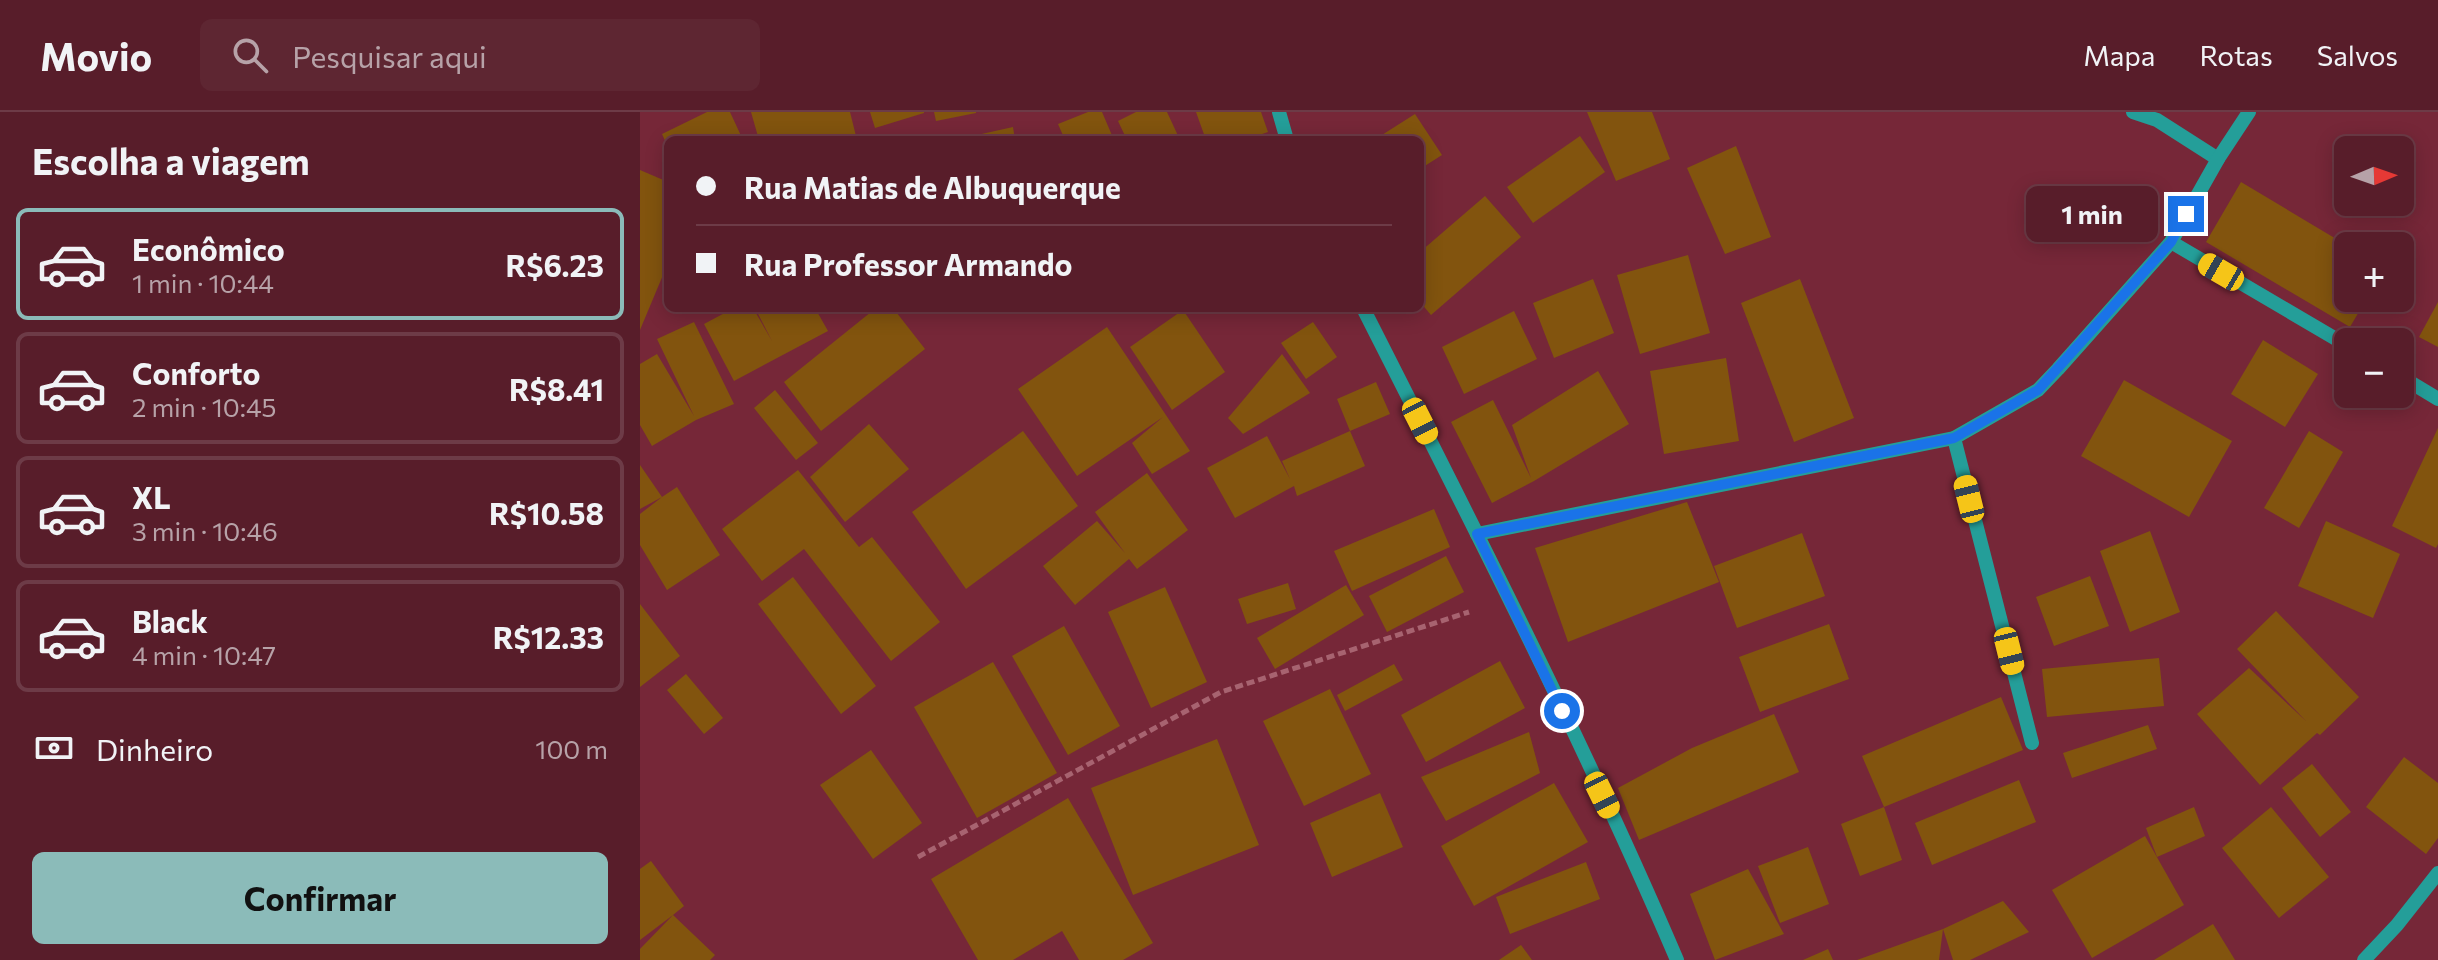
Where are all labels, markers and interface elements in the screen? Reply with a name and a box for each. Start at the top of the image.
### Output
search box [200,19,760,91]
text: Movio [40,32,152,79]
icon: search [228,33,272,77]
text: Pesquisar aqui [292,37,487,74]
text: Mapa [2083,38,2156,72]
text: Rotas [2200,38,2273,72]
text: Salvos [2317,38,2398,72]
north arrow [2334,136,2414,216]
map controls [2334,136,2414,408]
text: Escolha a viagem [32,138,310,182]
text: Rua Matias de Albuquerque [744,168,1121,205]
callout: 1 min [2026,186,2158,242]
route end [2168,196,2204,232]
text: 1 min [2061,198,2123,229]
icon: car [36,228,108,300]
text: Econômico [132,230,285,267]
button: + [2334,232,2414,312]
text: Rua Professor Armando [744,245,1072,282]
text: R$6.23 [505,246,604,283]
car [2194,250,2248,294]
text: 1 min · 10:44 [132,267,274,298]
button: − [2334,328,2414,408]
icon: car [36,352,108,424]
text: Conforto [132,354,260,391]
text: R$8.41 [509,370,604,407]
text: 2 min · 10:45 [132,391,277,422]
car [1398,394,1442,448]
car [1952,473,1986,525]
icon: car [36,476,108,548]
text: XL [132,478,171,515]
text: R$10.58 [489,494,604,531]
text: 3 min · 10:46 [132,515,278,546]
icon: car [36,600,108,672]
text: Black [132,602,208,639]
text: R$12.33 [493,618,604,655]
car [1992,625,2026,677]
text: 4 min · 10:47 [132,639,276,670]
route start [1544,693,1580,729]
icon: cash [32,726,76,770]
text: Dinheiro [96,730,213,767]
text: 100 m [535,733,608,764]
car [1581,768,1623,822]
button: Confirmar [32,852,608,944]

